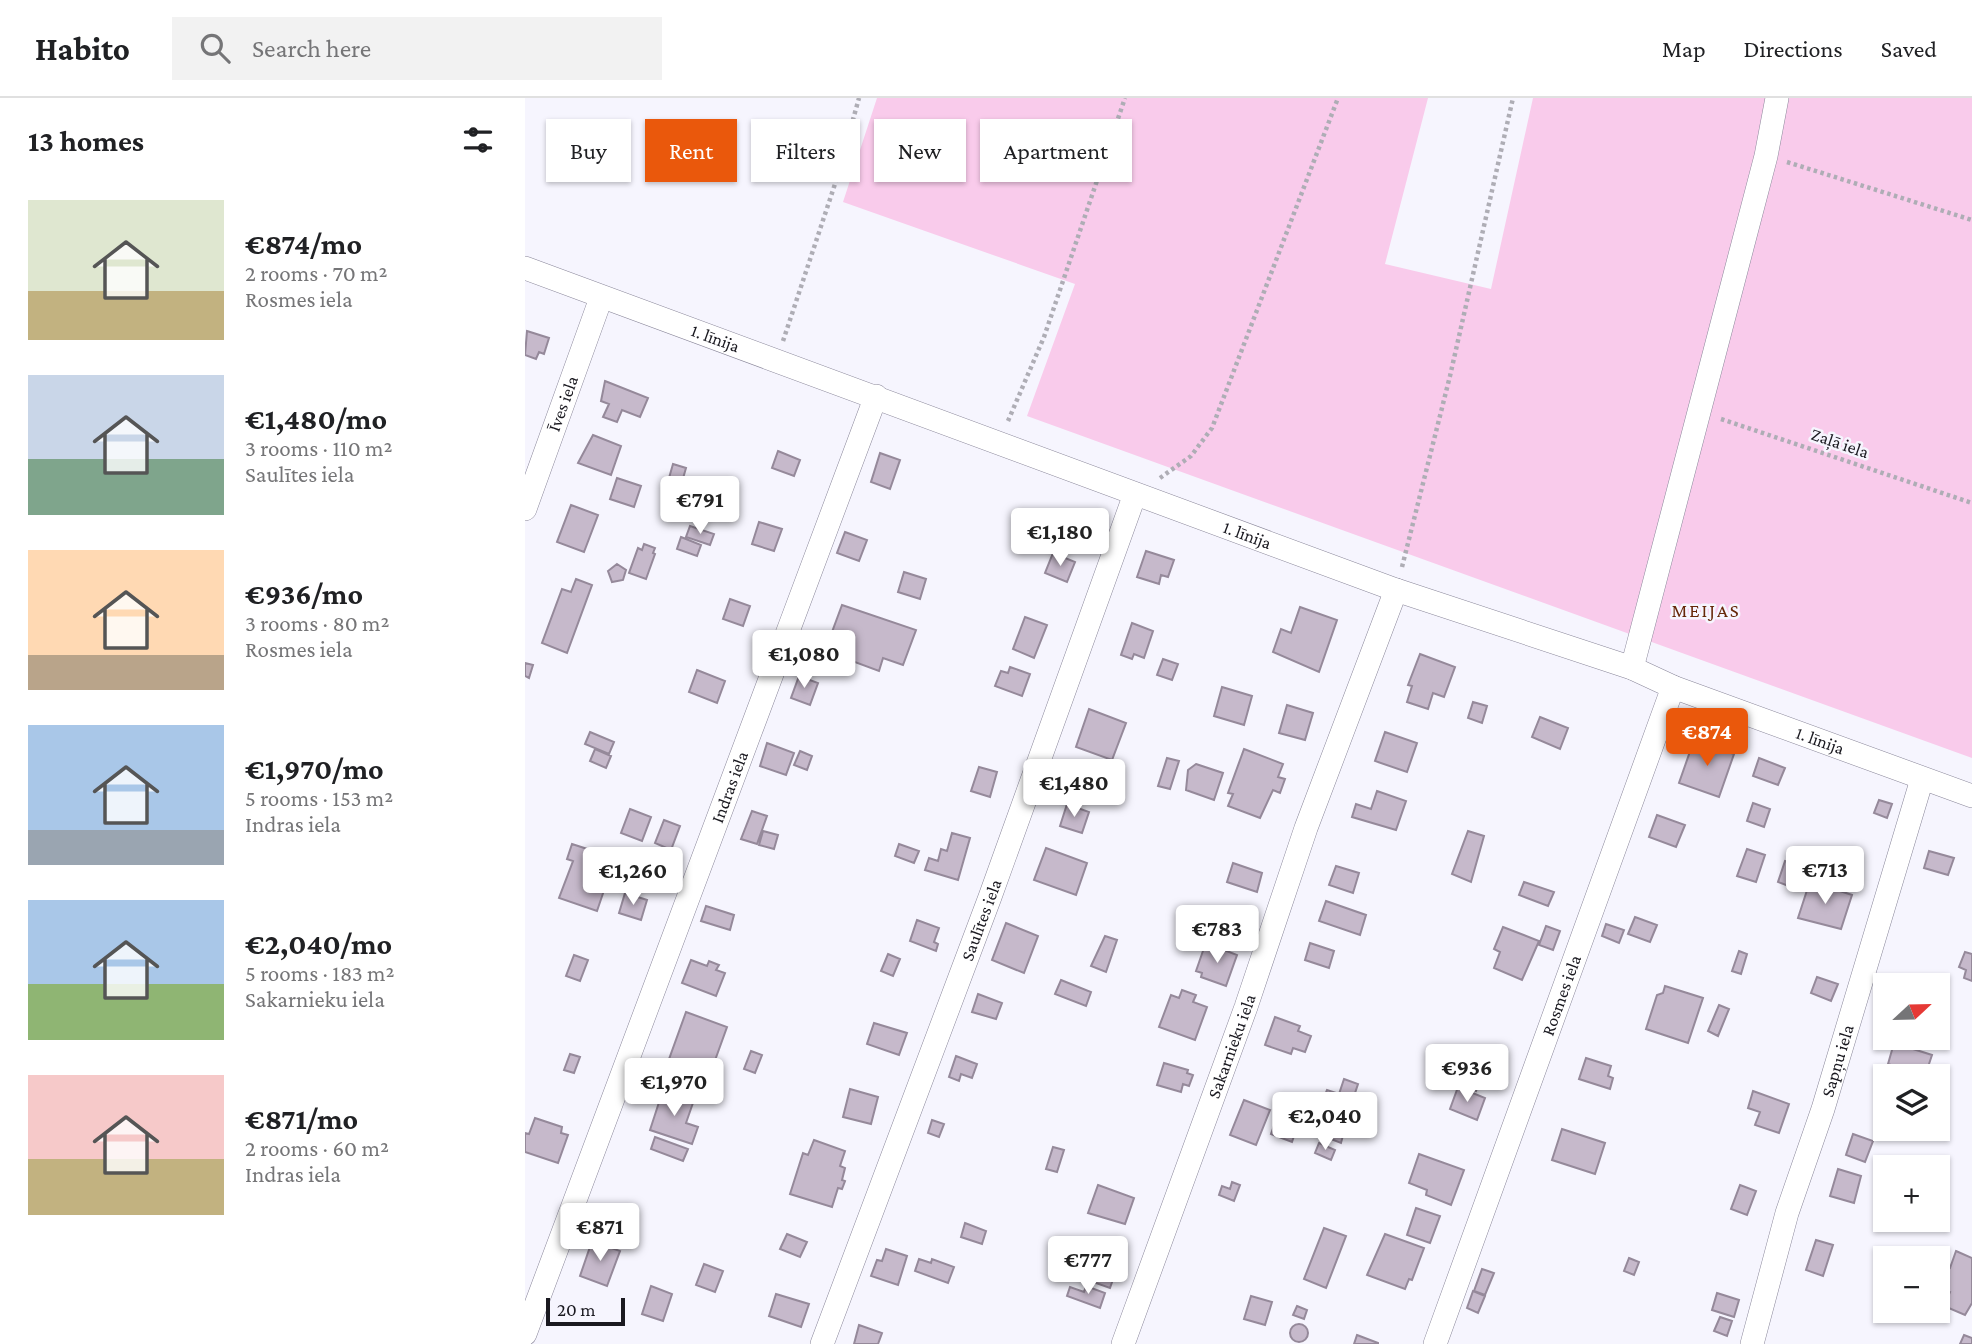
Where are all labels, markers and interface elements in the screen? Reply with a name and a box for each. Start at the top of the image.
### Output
search box [172,17,662,80]
icon: search [196,29,234,67]
text: Habito [35,30,130,67]
text: Search here [252,34,371,63]
text: Map [1662,35,1706,62]
text: Directions [1744,35,1843,62]
text: Saved [1881,35,1937,62]
chip: Buy [546,119,631,182]
chip: Rent [645,119,737,182]
chip: Filters [751,119,860,182]
chip: New [874,119,966,182]
chip: Apartment [980,119,1132,182]
icon: filters [459,121,497,159]
text: 13 homes [28,124,144,157]
text: €874/mo [245,227,362,260]
icon: home [84,228,168,312]
text: 2 rooms · 70 m² [245,260,388,286]
text: Rosmes iela [245,286,353,312]
street label: 1. līnija [688,320,742,356]
street label: Īves iela [544,373,582,434]
text: €1,480/mo [245,402,387,435]
icon: home [84,403,168,487]
street label: Zaļā iela [1808,424,1872,464]
text: 3 rooms · 110 m² [245,435,392,461]
text: Saulītes iela [245,461,354,487]
pin: €791 [659,476,741,536]
text: €791 [676,486,724,512]
pin: €1,180 [1003,508,1117,568]
street label: 1. līnija [1220,517,1274,553]
text: €1,180 [1027,518,1093,544]
text: €936/mo [245,577,363,610]
icon: home [84,578,168,662]
district label: MEIJAS [1671,600,1741,621]
text: 3 rooms · 80 m² [245,610,390,636]
pin: €1,080 [747,630,861,690]
text: Rosmes iela [245,636,353,662]
text: €1,080 [768,640,840,666]
pin: €874 [1666,708,1748,768]
text: €874 [1682,718,1732,744]
street label: 1. līnija [1793,723,1847,759]
street label: Indras iela [707,748,752,826]
text: €1,970/mo [245,752,384,785]
icon: home [84,753,168,837]
pin: €1,480 [1017,760,1131,819]
text: €1,480 [1039,769,1109,795]
text: 5 rooms · 153 m² [245,785,393,811]
text: Indras iela [245,811,341,837]
pin: €713 [1784,846,1866,906]
pin: €1,260 [576,848,690,907]
text: €713 [1802,856,1848,882]
text: €1,260 [599,857,667,883]
street label: Saulītes iela [957,876,1006,964]
pin: €783 [1176,906,1258,965]
text: €783 [1192,915,1242,941]
text: €2,040/mo [245,927,392,960]
icon: home [84,928,168,1012]
street label: Rosmes iela [1538,952,1585,1038]
text: 5 rooms · 183 m² [245,960,395,986]
north arrow [1873,973,1949,1050]
map controls [1873,973,1950,1323]
text: Sakarnieku iela [245,986,385,1012]
street label: Sakarnieku iela [1204,991,1260,1101]
street label: Sapņu iela [1817,1022,1858,1099]
pin: €936 [1426,1044,1508,1104]
text: €936 [1441,1054,1493,1080]
pin: €1,970 [617,1058,731,1118]
button: layers [1873,1064,1950,1141]
text: €1,970 [641,1068,707,1094]
pin: €2,040 [1268,1093,1382,1152]
text: €871/mo [245,1102,358,1135]
text: €2,040 [1288,1102,1362,1128]
icon: home [84,1103,168,1187]
text: 2 rooms · 60 m² [245,1135,389,1161]
button: + [1873,1155,1950,1232]
text: Indras iela [245,1161,341,1187]
pin: €871 [559,1204,641,1263]
text: €871 [576,1213,624,1239]
pin: €777 [1047,1236,1129,1296]
text: €777 [1064,1246,1112,1272]
button: − [1873,1246,1950,1323]
scale bar [546,1295,625,1327]
text: 20 m [557,1299,596,1320]

